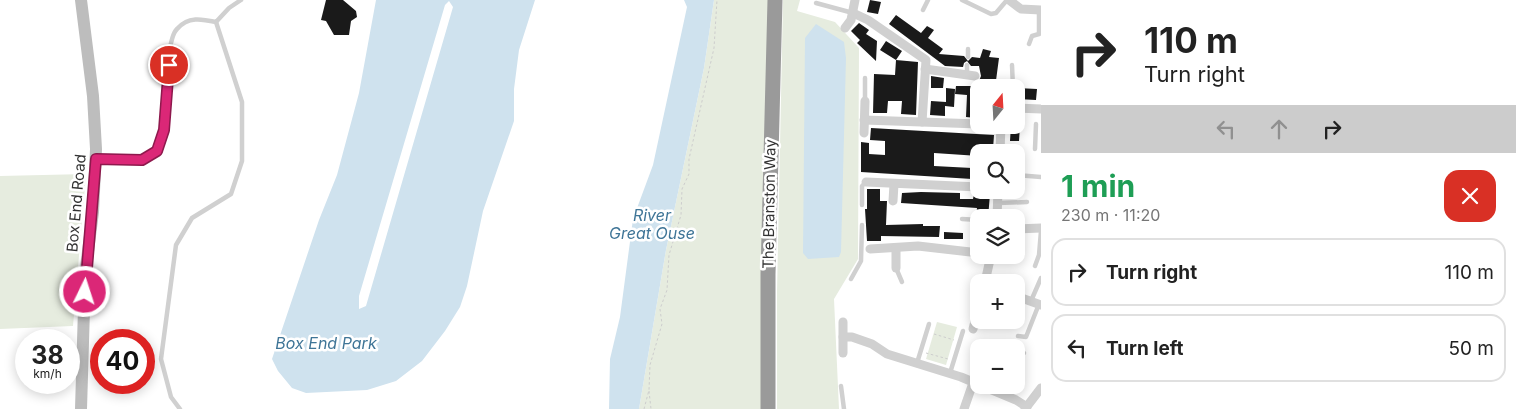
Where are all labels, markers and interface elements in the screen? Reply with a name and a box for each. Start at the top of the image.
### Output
text: 110 m [1144,19,1238,61]
icon: right [1061,20,1126,85]
pin [148,44,190,86]
icon: arrive [155,51,183,79]
text: Turn right [1144,61,1245,87]
north arrow [970,79,1025,134]
map controls [970,79,1025,394]
icon: left [1212,115,1240,143]
icon: ahead [1265,115,1293,143]
icon: right [1318,115,1346,143]
street label: The Branston Way [758,138,780,269]
button: search [970,144,1025,199]
street label: Box End Road [62,153,90,253]
text: 1 min [1061,168,1135,204]
button: close [1444,170,1496,222]
water label: River Great Ouse [609,205,695,243]
text: 230 m · 11:20 [1061,205,1160,225]
button: layers [970,209,1025,264]
icon: right [1063,258,1091,286]
text: Turn right [1106,261,1197,284]
text: 110 m [1445,261,1494,284]
position arrow [58,265,110,317]
button: + [970,274,1025,329]
speed limit sign: 40 [90,329,155,394]
water label: Box End Park [275,333,377,353]
icon: left [1063,334,1091,362]
text: Turn left [1106,337,1184,360]
text: 50 m [1448,337,1494,360]
button: − [970,339,1025,394]
text: 38 [31,340,64,370]
text: km/h [33,366,62,381]

